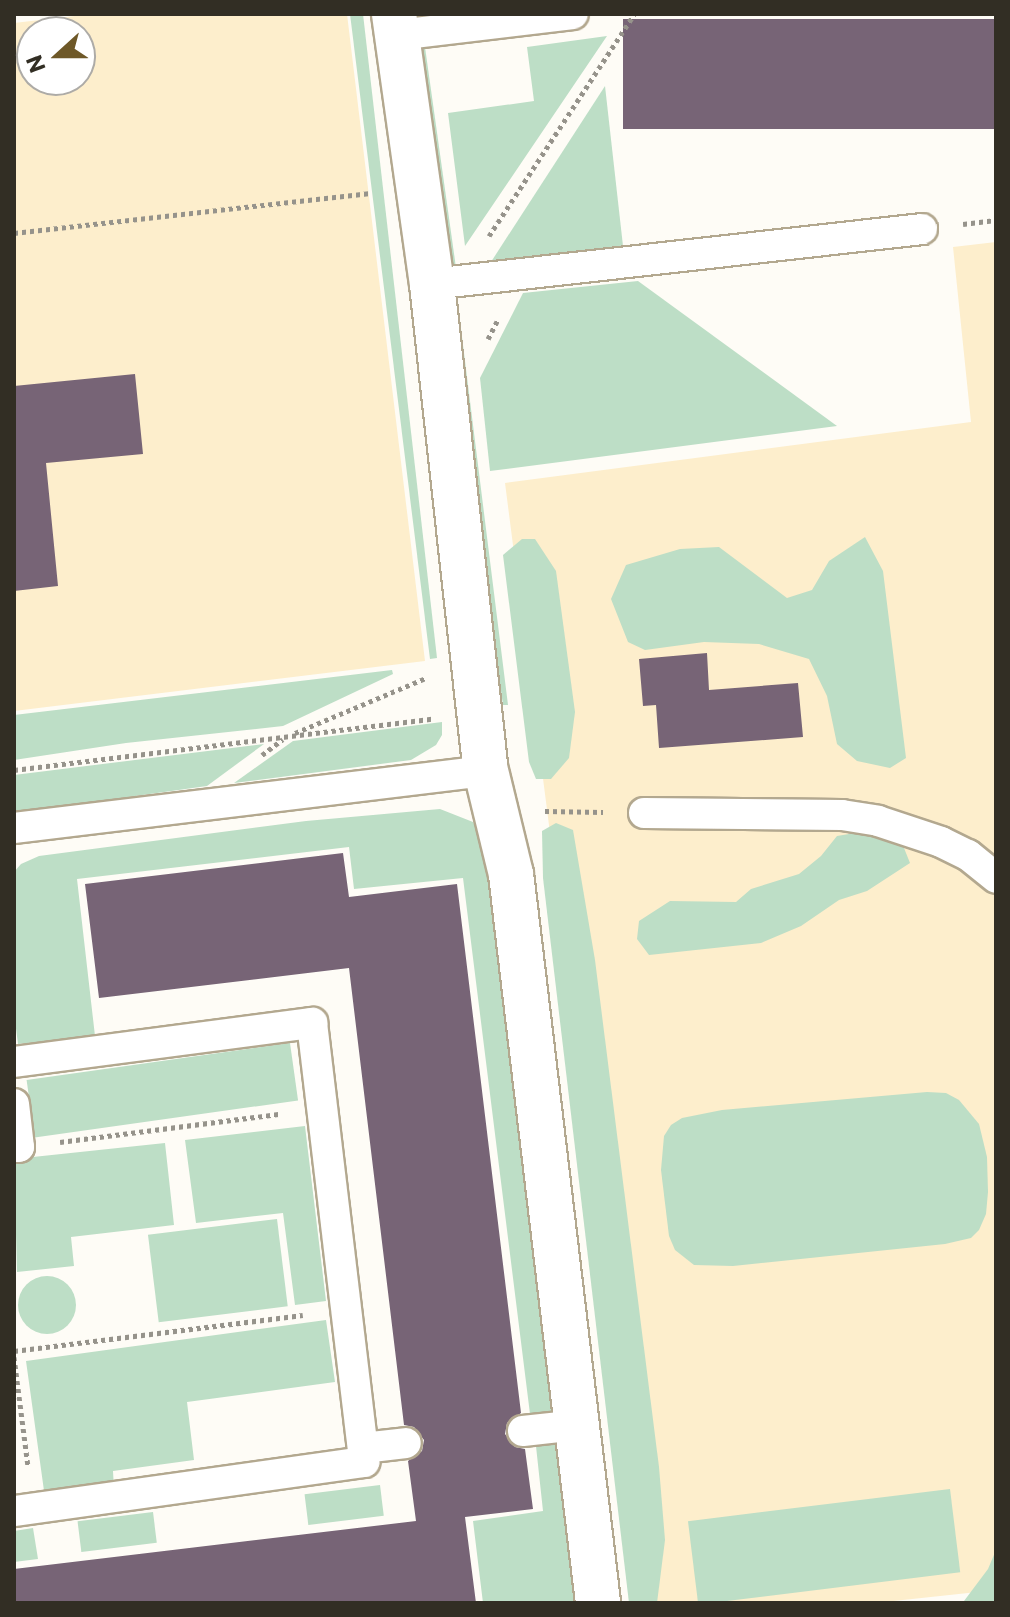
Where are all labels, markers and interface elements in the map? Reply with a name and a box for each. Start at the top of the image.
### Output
north arrow [16,16,96,96]
text: N [19,52,51,77]

